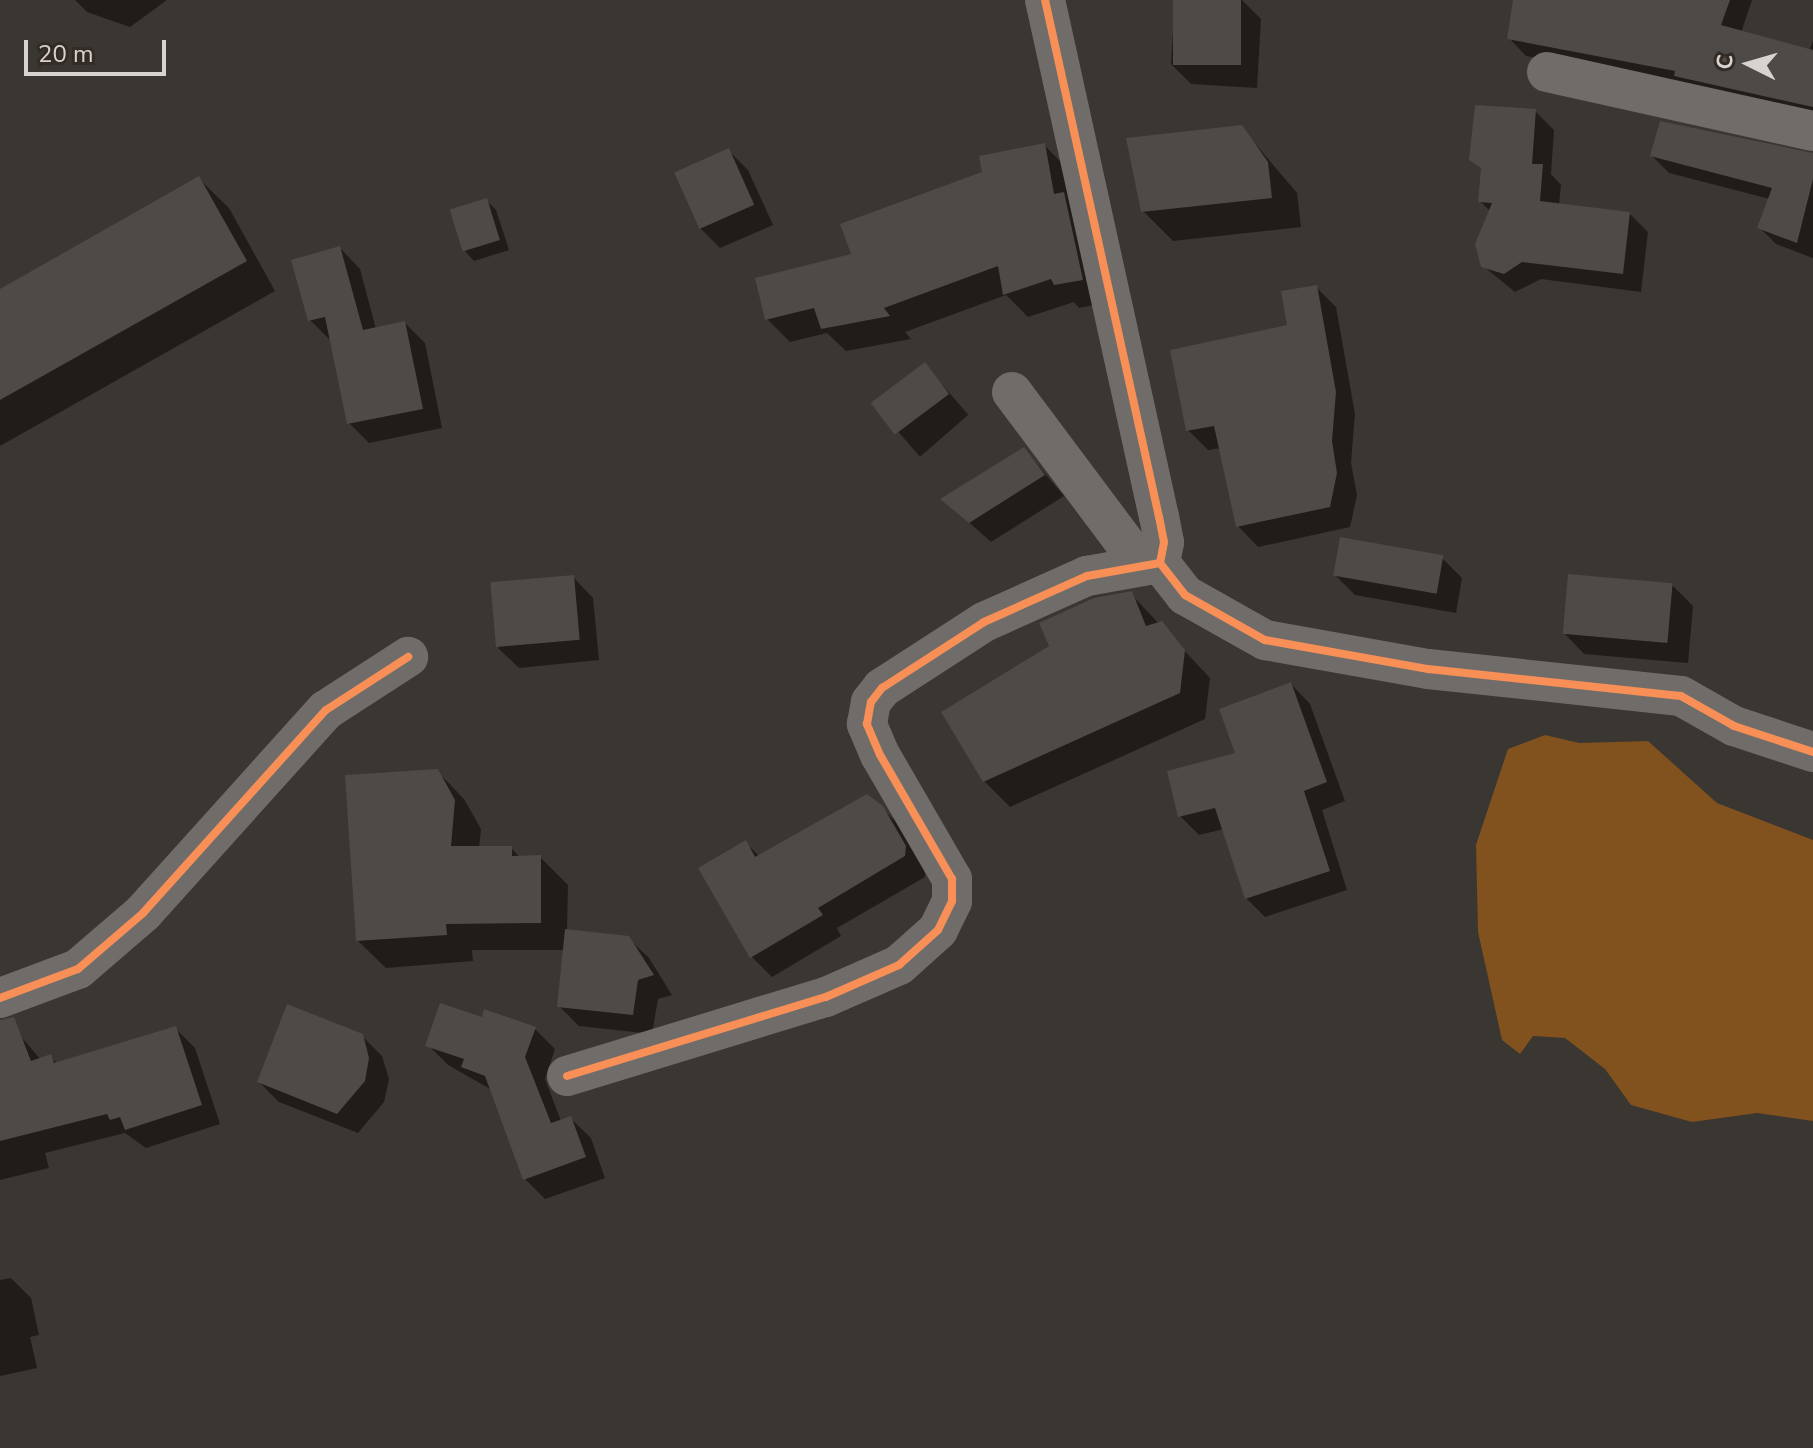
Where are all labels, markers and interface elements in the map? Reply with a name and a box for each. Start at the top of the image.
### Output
scale bar [28,24,170,74]
north arrow [1709,24,1789,104]
text: 20 m [38,38,94,70]
text: С [1709,53,1741,71]

